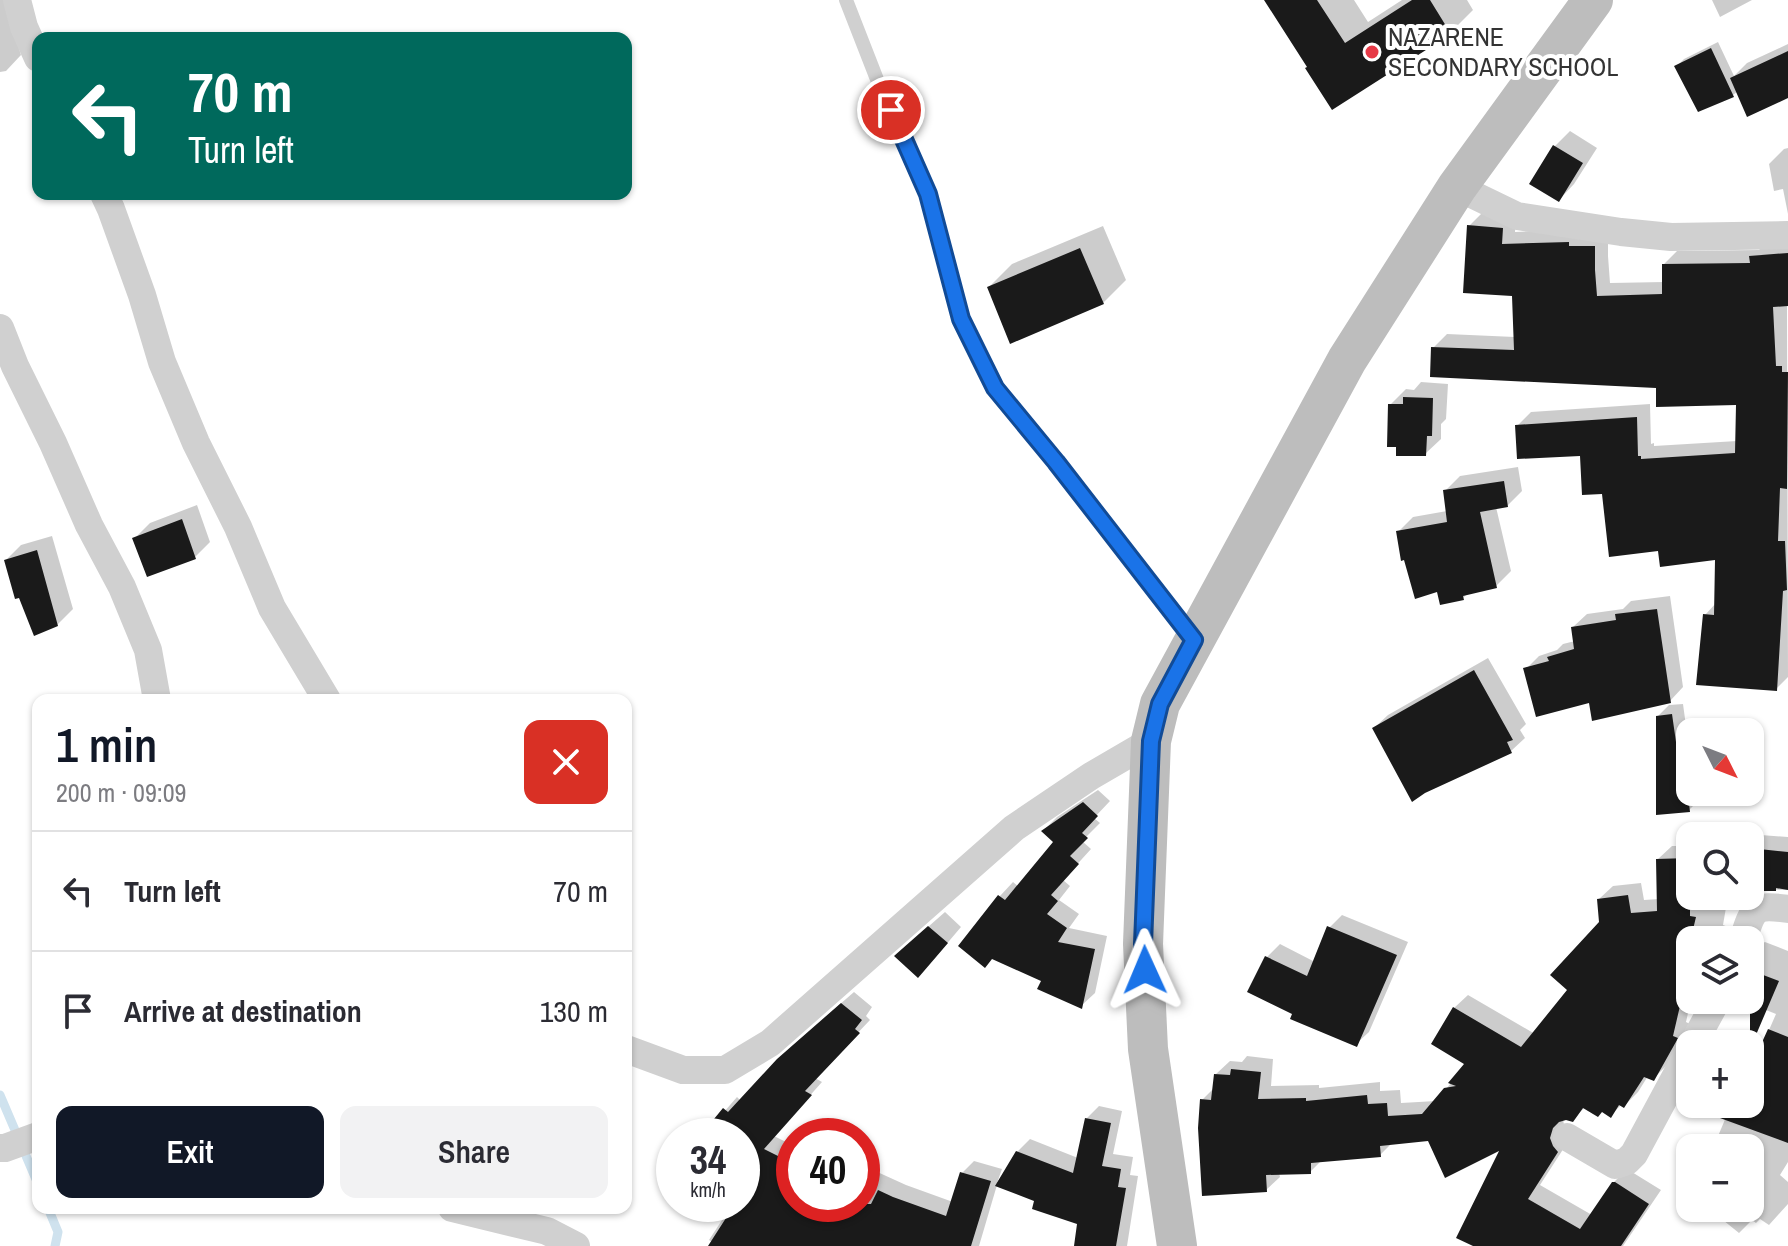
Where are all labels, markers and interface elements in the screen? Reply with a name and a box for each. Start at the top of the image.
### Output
place label: NAZARENE SECONDARY SCHOOL [1388,19,1618,84]
marker: NAZARENE SECONDARY SCHOOL [1363,43,1381,61]
text: 70 m [188,54,293,129]
icon: left [56,64,160,168]
pin [857,76,925,144]
icon: arrive [869,88,913,132]
text: Turn left [188,126,294,174]
text: 1 min [56,712,157,777]
north arrow [1676,718,1764,806]
map controls [1676,718,1764,1222]
button: close [524,720,608,804]
text: 200 m · 09:09 [56,775,186,810]
button: search [1676,822,1764,910]
icon: left [56,869,100,913]
text: Turn left [124,871,221,911]
text: 70 m [553,871,608,911]
button: layers [1676,926,1764,1014]
position arrow [1103,928,1187,1012]
icon: arrive [56,989,100,1033]
text: Arrive at destination [124,991,362,1031]
text: 130 m [540,991,608,1031]
button: + [1676,1030,1764,1118]
button: Exit [56,1106,324,1198]
button: Share [340,1106,608,1198]
speed limit sign: 40 [776,1118,880,1222]
text: 34 [690,1133,726,1186]
button: − [1676,1134,1764,1222]
text: km/h [690,1176,726,1203]

